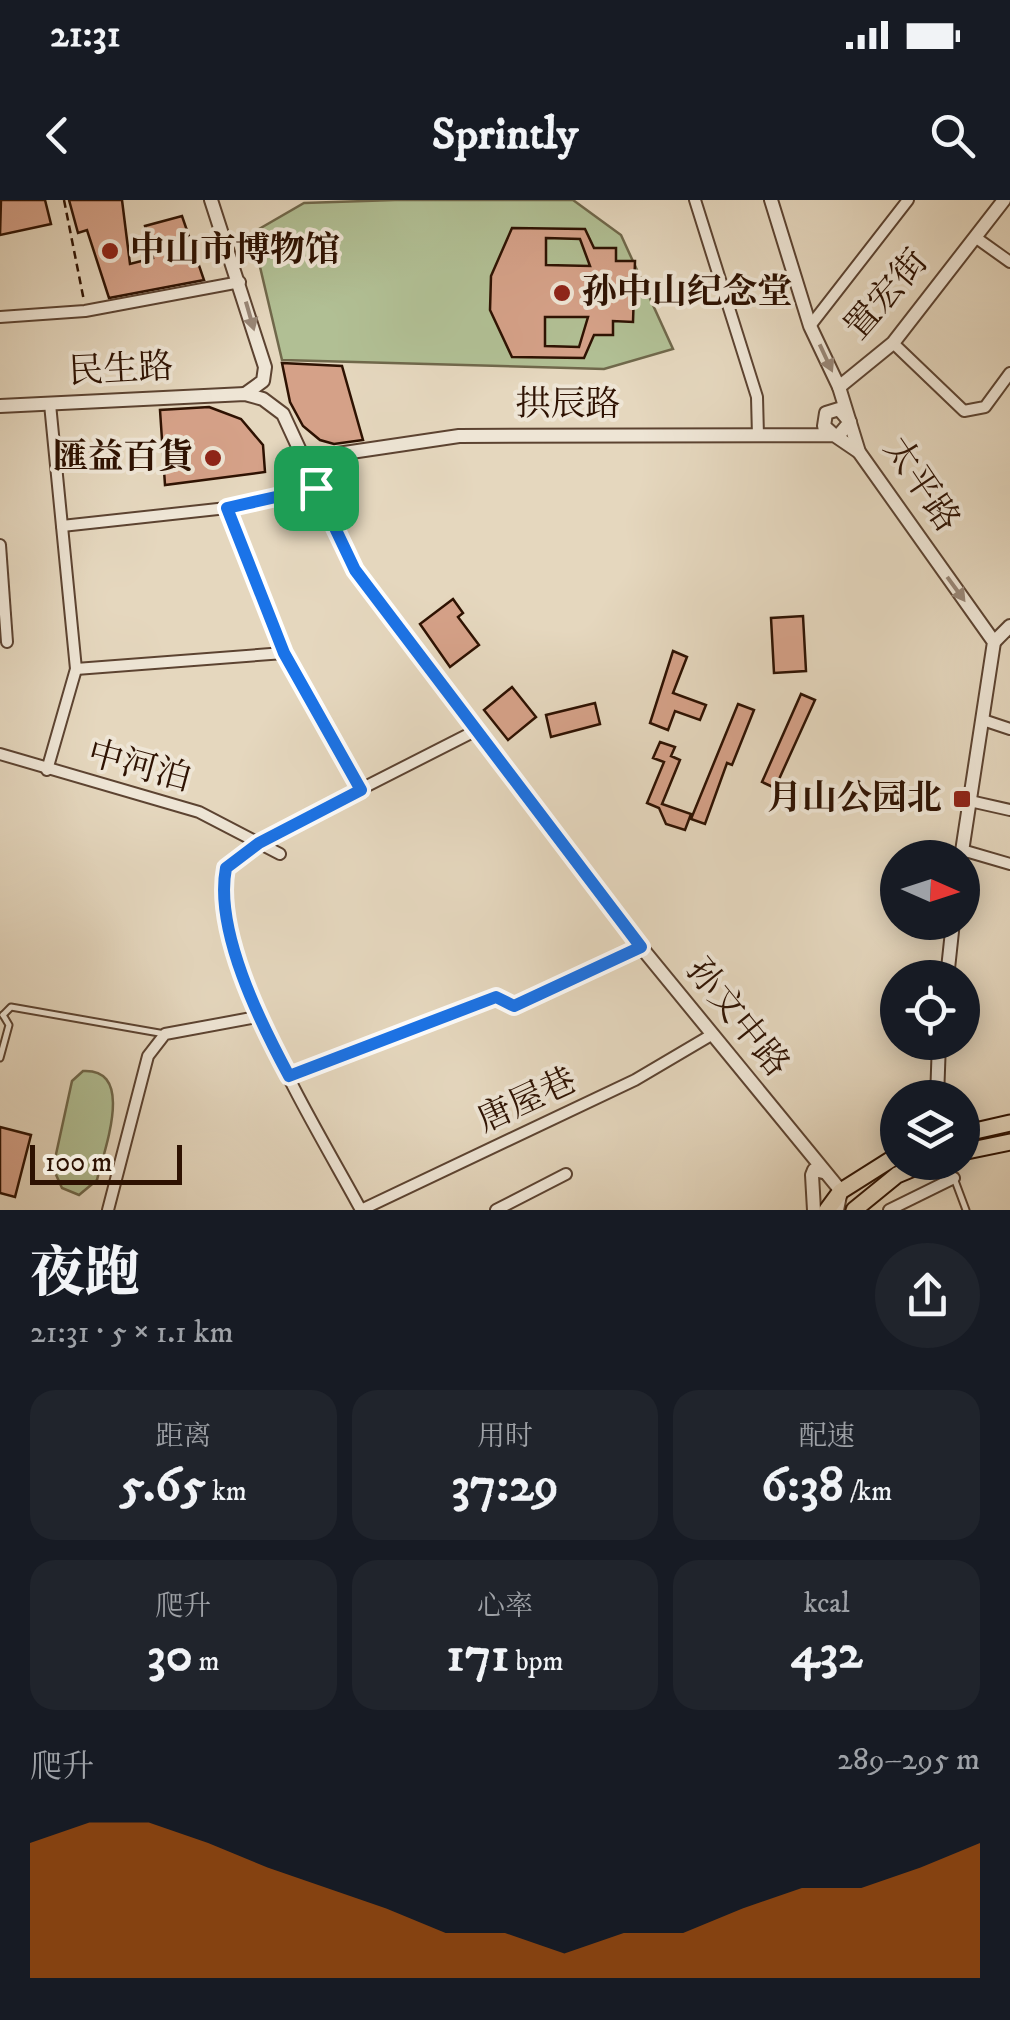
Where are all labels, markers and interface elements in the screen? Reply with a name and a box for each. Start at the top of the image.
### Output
text: 21:31 [50,11,121,59]
text: Sprintly [432,107,578,163]
icon: back [30,108,85,163]
icon: search [925,108,980,163]
place label: 中山市博物馆 [130,229,340,273]
marker: 中山市博物馆 [99,240,121,262]
street label: 置宏街 [836,241,938,349]
place label: 孙中山纪念堂 [582,271,792,315]
marker: 孙中山纪念堂 [551,282,573,304]
one-way arrow [243,302,258,332]
one-way arrow [817,344,834,373]
street label: 民生路 [67,345,175,395]
street label: 拱辰路 [515,383,621,427]
street label: 太平路 [873,429,969,541]
place label: 匯益百貨 [53,436,193,480]
pin [274,446,359,531]
marker: 匯益百貨 [202,447,224,469]
icon: arrive [289,461,344,516]
one-way arrow [946,575,966,602]
street label: 中河泊 [83,732,195,802]
place label: 月山公园北 [767,777,942,821]
marker: 月山公园北 [951,788,973,810]
north arrow [880,840,980,940]
map controls [880,840,980,1180]
street label: 孙文中路 [676,950,798,1086]
button: locate [880,960,980,1060]
street label: 唐屋巷 [470,1059,584,1143]
button: layers [880,1080,980,1180]
scale bar [30,1140,182,1184]
text: 100 m [45,1145,112,1180]
text: 夜跑 [30,1241,140,1310]
button: share [875,1243,980,1348]
text: 21:31 · 5 × 1.1 km [30,1313,234,1353]
text: 距离 [155,1419,211,1454]
text: 用时 [477,1419,533,1454]
text: 配速 [799,1419,855,1454]
text: 5.65 [120,1454,206,1517]
text: 37:29 [451,1454,559,1517]
text: 6:38 [761,1454,844,1517]
text: km [206,1474,247,1509]
text: /km [844,1474,892,1509]
text: kcal [804,1586,850,1621]
text: 爬升 [155,1589,211,1624]
text: 心率 [477,1589,533,1624]
text: 432 [791,1621,863,1684]
text: 30 [147,1624,193,1687]
text: 171 [446,1624,509,1687]
text: m [193,1644,220,1679]
text: bpm [509,1644,564,1679]
text: 289–295 m [837,1740,980,1780]
text: 爬升 [30,1748,94,1788]

